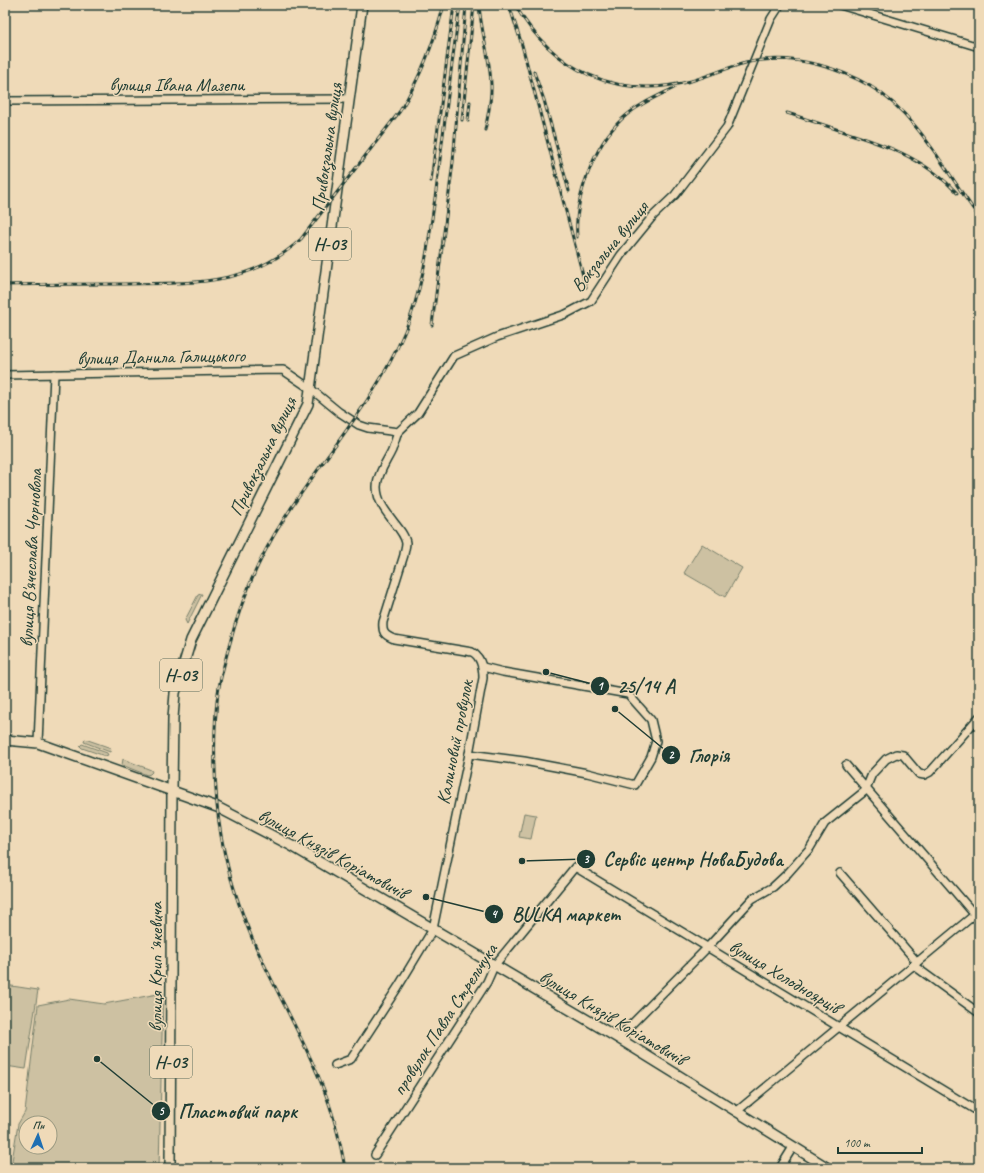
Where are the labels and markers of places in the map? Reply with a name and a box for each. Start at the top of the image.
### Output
callout: 25/14 А [590,670,683,702]
callout: Глорія [661,739,738,771]
callout: Сервіс центр НоваБудова [576,843,791,875]
callout: BULKA маркет [484,898,628,930]
callout: Пластовий парк [151,1095,306,1127]

